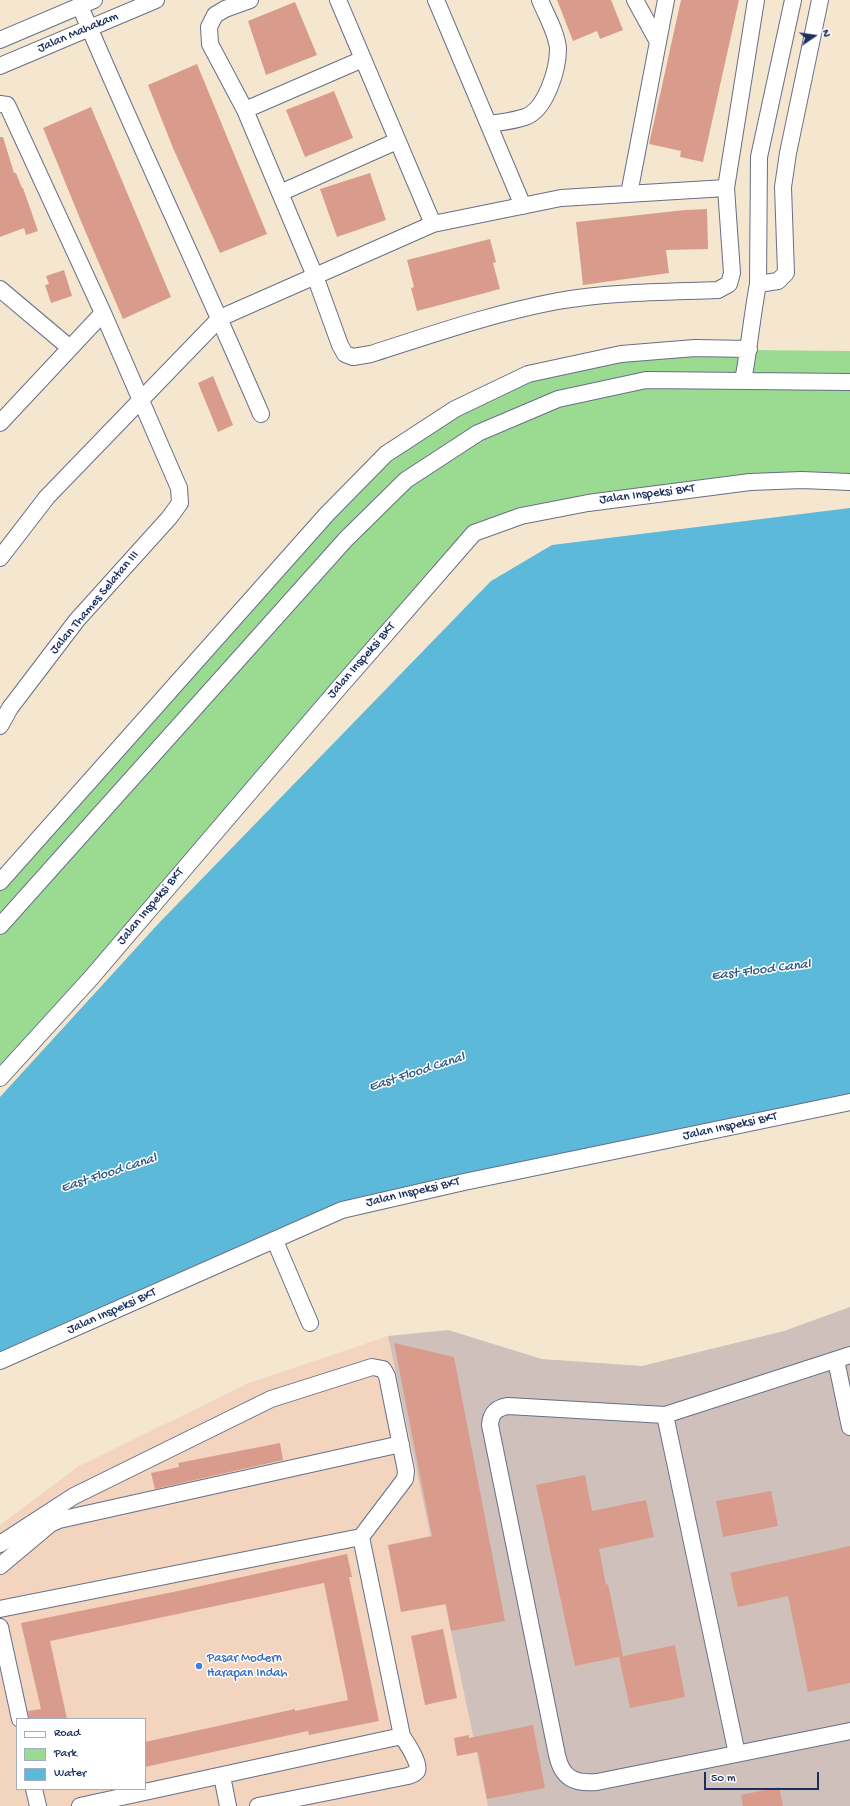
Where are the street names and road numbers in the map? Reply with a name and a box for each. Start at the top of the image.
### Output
street label: Jalan Mahakam [35,9,121,57]
street label: Jalan Inspeksi BKT [598,481,696,509]
street label: Jalan Thames Selatan III [47,548,143,658]
street label: Jalan Inspeksi BKT [325,620,399,702]
street label: Jalan Inspeksi BKT [114,865,188,949]
street label: Jalan Inspeksi BKT [681,1109,779,1145]
street label: Jalan Inspeksi BKT [365,1175,461,1211]
street label: Jalan Inspeksi BKT [65,1285,159,1339]

